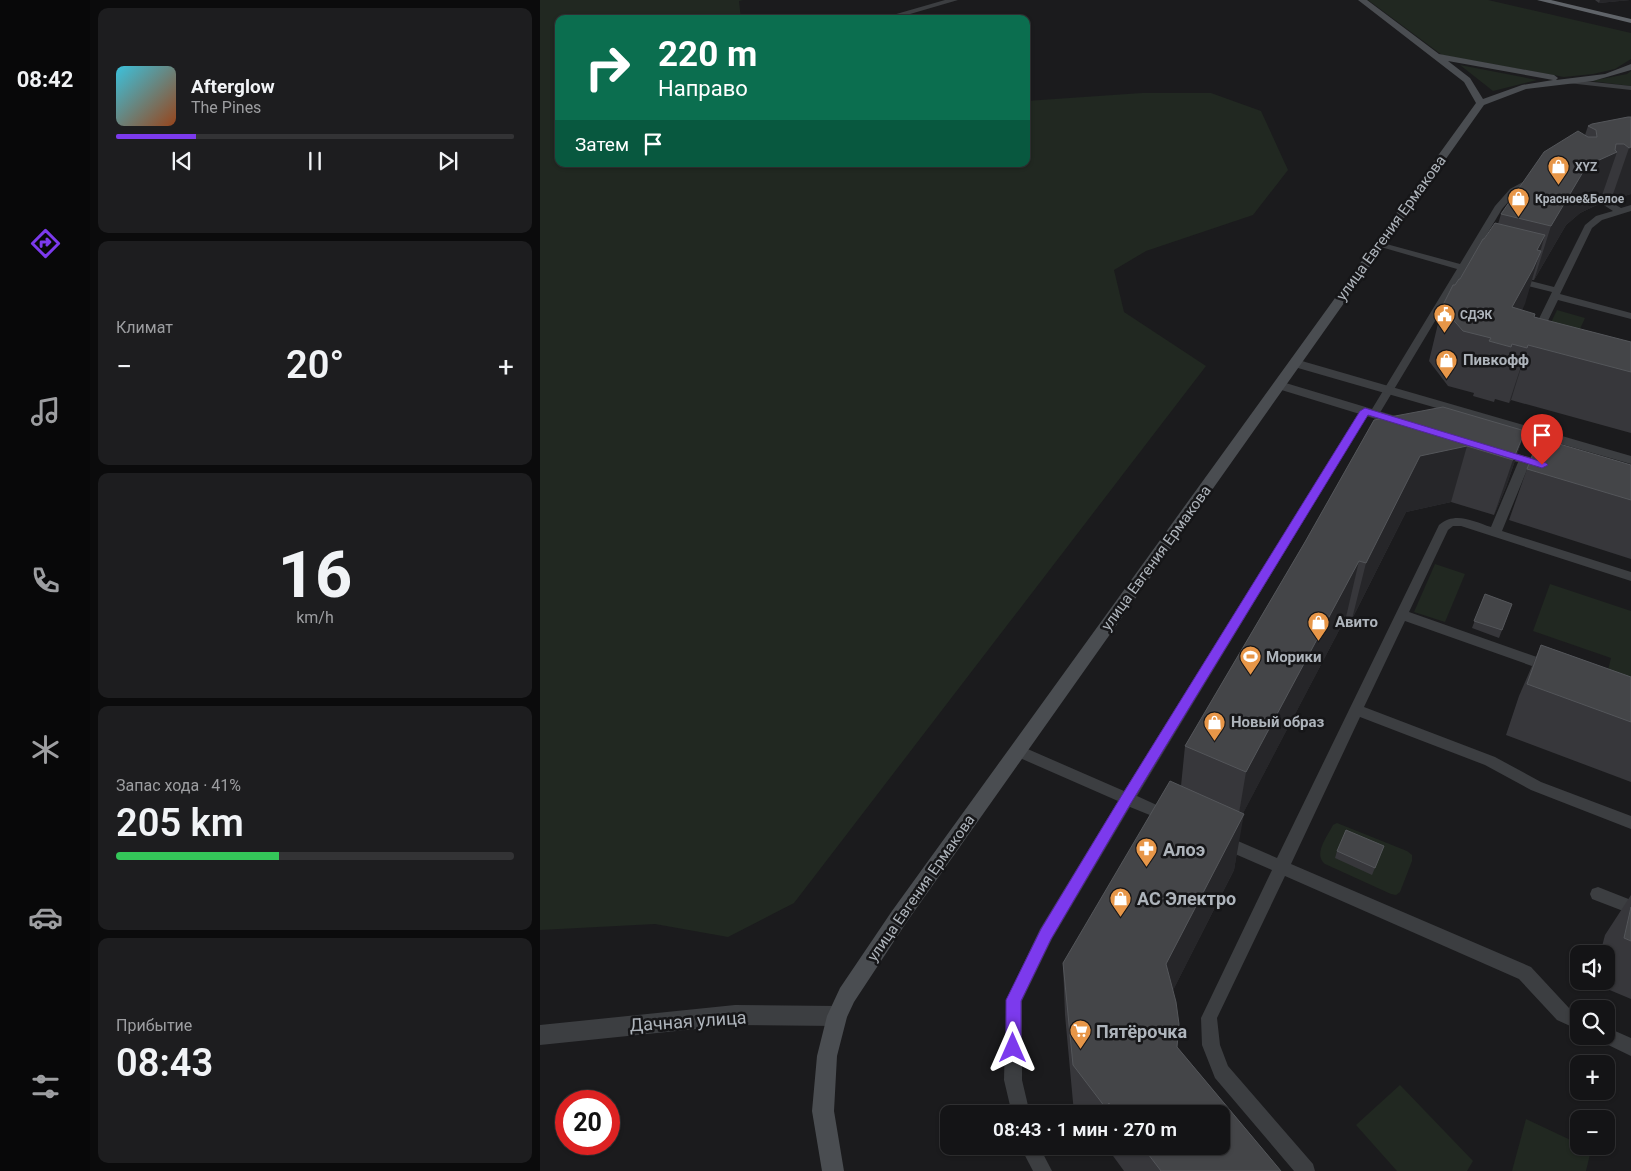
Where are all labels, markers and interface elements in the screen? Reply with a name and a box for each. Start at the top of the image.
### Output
text: 220 m [658,34,757,75]
icon: right [575,35,640,100]
text: 08:42 [17,67,73,92]
text: Afterglow [191,75,275,98]
text: Направо [658,76,748,101]
text: The Pines [191,98,261,117]
icon: arrive [639,130,667,158]
text: Затем [575,133,629,156]
icon: previous [168,147,196,175]
icon: pause [301,147,329,175]
icon: next [434,147,462,175]
street label: улица Евгения Ермакова [1332,152,1450,304]
shop icon: XYZ [1547,155,1571,186]
place label: XYZ [1575,160,1597,174]
shop icon: Красное&Белое [1507,187,1531,218]
place label: Красное&Белое [1535,192,1625,206]
icon: directions [28,226,63,261]
public building icon: СДЭК [1432,303,1456,334]
place label: СДЭК [1460,308,1493,322]
text: Климат [116,318,173,337]
text: 20° [286,343,344,387]
shop icon: Пивкофф [1435,348,1459,379]
text: − [116,350,132,383]
text: + [498,350,514,383]
place label: Пивкофф [1463,351,1529,369]
icon: music [28,394,63,429]
pin [1521,414,1563,465]
icon: arrive [1528,421,1556,449]
street label: улица Евгения Ермакова [1097,482,1215,634]
text: 16 [278,537,352,613]
icon: phone [28,563,63,598]
text: km/h [296,608,334,627]
shop icon: Авито [1307,610,1331,641]
place label: Авито [1335,613,1378,631]
sports icon: Морики [1238,645,1262,676]
place label: Морики [1266,648,1321,666]
shop icon: Новый образ [1203,710,1227,741]
place label: Новый образ [1231,713,1325,731]
icon: climate [28,732,63,767]
text: Запас хода · 41% [116,776,241,795]
text: 205 km [116,801,244,845]
street label: улица Евгения Ермакова [863,811,979,965]
pharmacy icon: Алоэ [1135,837,1159,868]
place label: Алоэ [1163,839,1205,860]
shop icon: АС Электро [1109,886,1133,917]
place label: АС Электро [1137,888,1236,909]
icon: car [28,900,63,935]
map controls [1570,945,1615,1155]
button: sound [1570,945,1615,990]
button: search [1570,1000,1615,1045]
street label: Дачная улица [629,1006,747,1036]
text: Прибытие [116,1016,192,1035]
supermarket icon: Пятёрочка [1068,1019,1092,1050]
position arrow [986,1021,1038,1073]
place label: Пятёрочка [1096,1021,1187,1042]
text: 08:43 [116,1041,213,1085]
button: + [1570,1055,1615,1100]
icon: filters [28,1069,63,1104]
speed limit sign: 20 [555,1090,620,1155]
button: − [1570,1110,1615,1155]
text: 08:43 · 1 мин · 270 m [993,1118,1177,1141]

